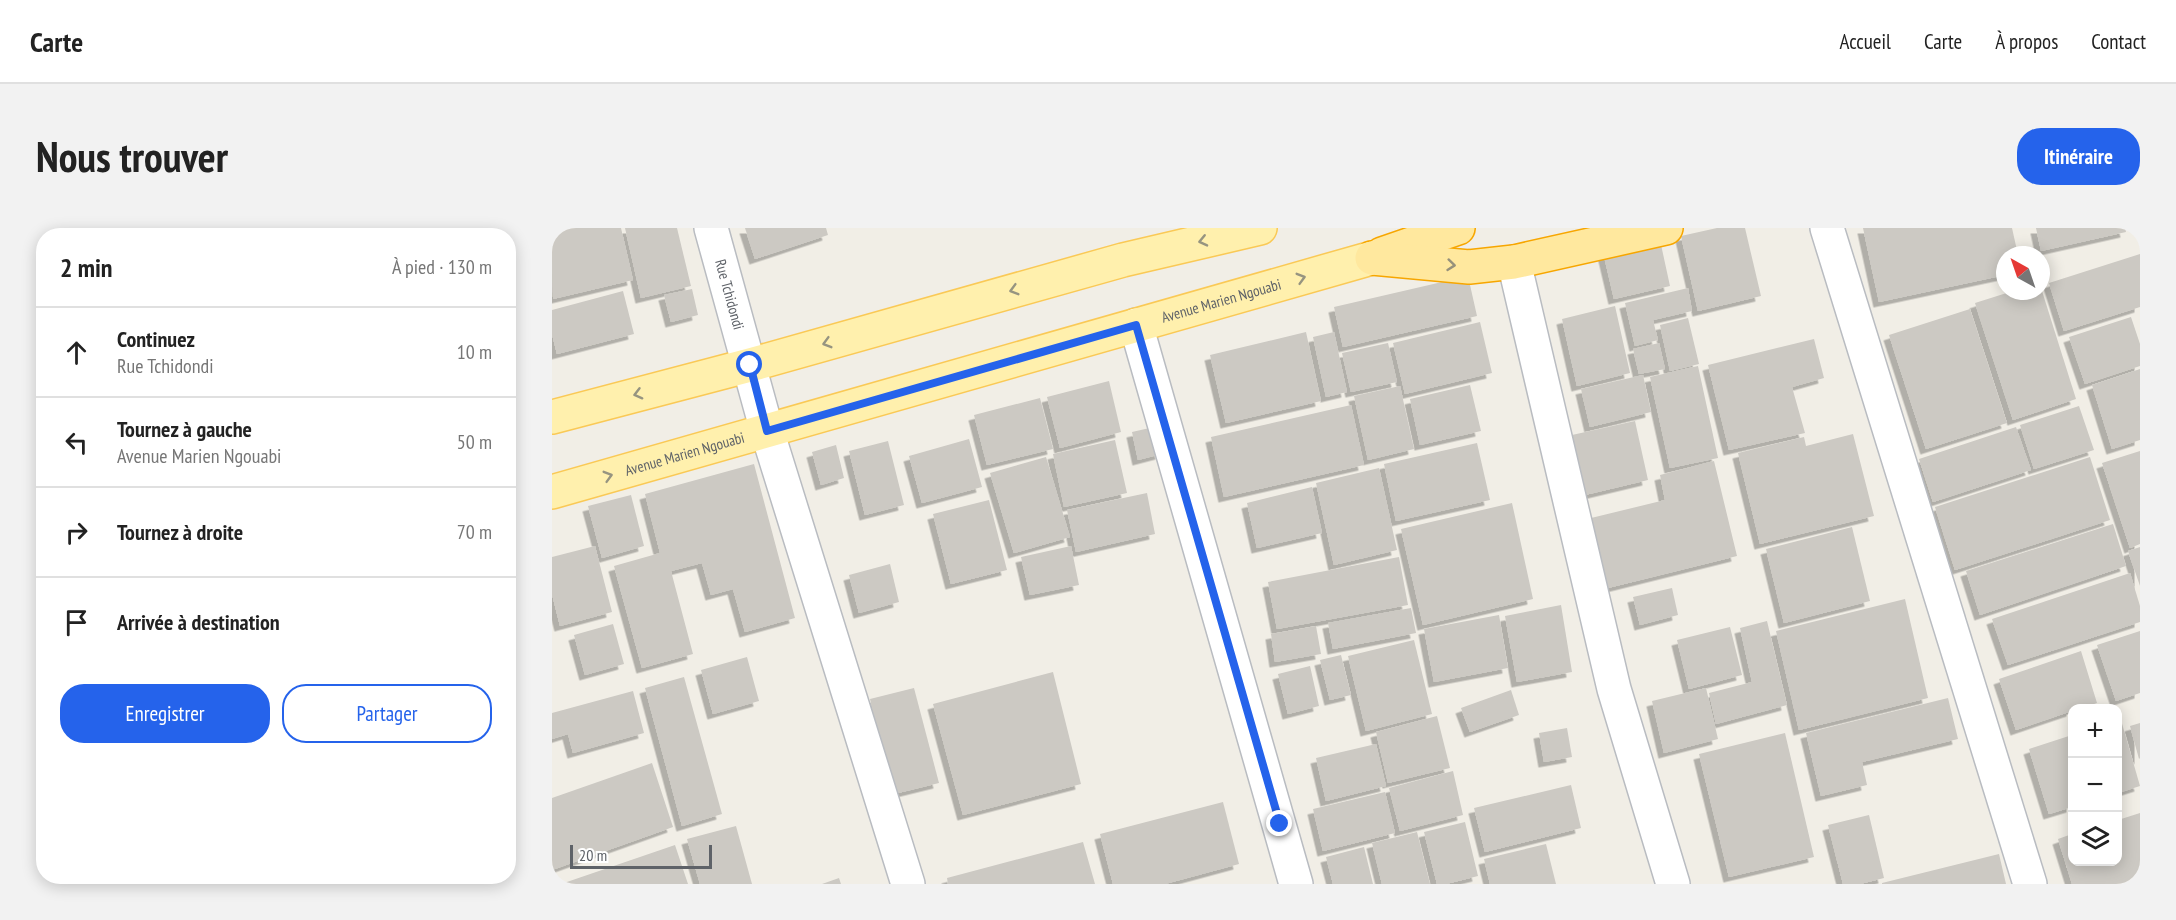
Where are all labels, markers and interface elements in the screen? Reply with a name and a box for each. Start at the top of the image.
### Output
text: Carte [30,23,83,60]
text: Accueil [1839,28,1891,55]
text: Carte [1924,28,1962,55]
text: À propos [1995,28,2058,55]
text: Contact [2091,28,2146,55]
button: Itinéraire [2017,128,2140,185]
text: Nous trouver [36,129,228,184]
one-way arrow [1198,234,1208,247]
north arrow [1996,246,2050,300]
text: 2 min [60,251,113,284]
text: À pied · 130 m [392,254,492,280]
street label: Rue Tchidondi [711,257,749,332]
one-way arrow [1446,258,1455,271]
one-way arrow [1295,273,1306,285]
street label: Avenue Marien Ngouabi [1159,274,1283,327]
one-way arrow [1009,283,1019,296]
text: Continuez [117,325,195,353]
icon: ahead [60,336,93,369]
one-way arrow [822,336,833,348]
text: 10 m [457,339,492,365]
route start [736,351,762,377]
text: Rue Tchidondi [117,353,213,379]
one-way arrow [634,387,644,399]
text: Tournez à gauche [117,415,252,443]
icon: left [60,426,93,459]
street label: Avenue Marien Ngouabi [623,428,747,480]
text: 50 m [457,429,492,455]
text: Avenue Marien Ngouabi [117,443,281,469]
one-way arrow [602,471,613,483]
icon: right [60,516,93,549]
text: Tournez à droite [117,518,243,546]
text: 70 m [457,519,492,545]
icon: arrive [60,606,93,639]
text: Arrivée à destination [117,608,280,636]
button: Enregistrer [60,684,270,743]
button: Partager [282,684,492,743]
map controls [2068,704,2122,866]
button: + [2068,704,2122,758]
button: − [2068,758,2122,812]
route end [1266,810,1292,836]
button: layers [2068,812,2122,866]
scale bar [570,842,712,870]
text: 20 m [579,845,607,865]

